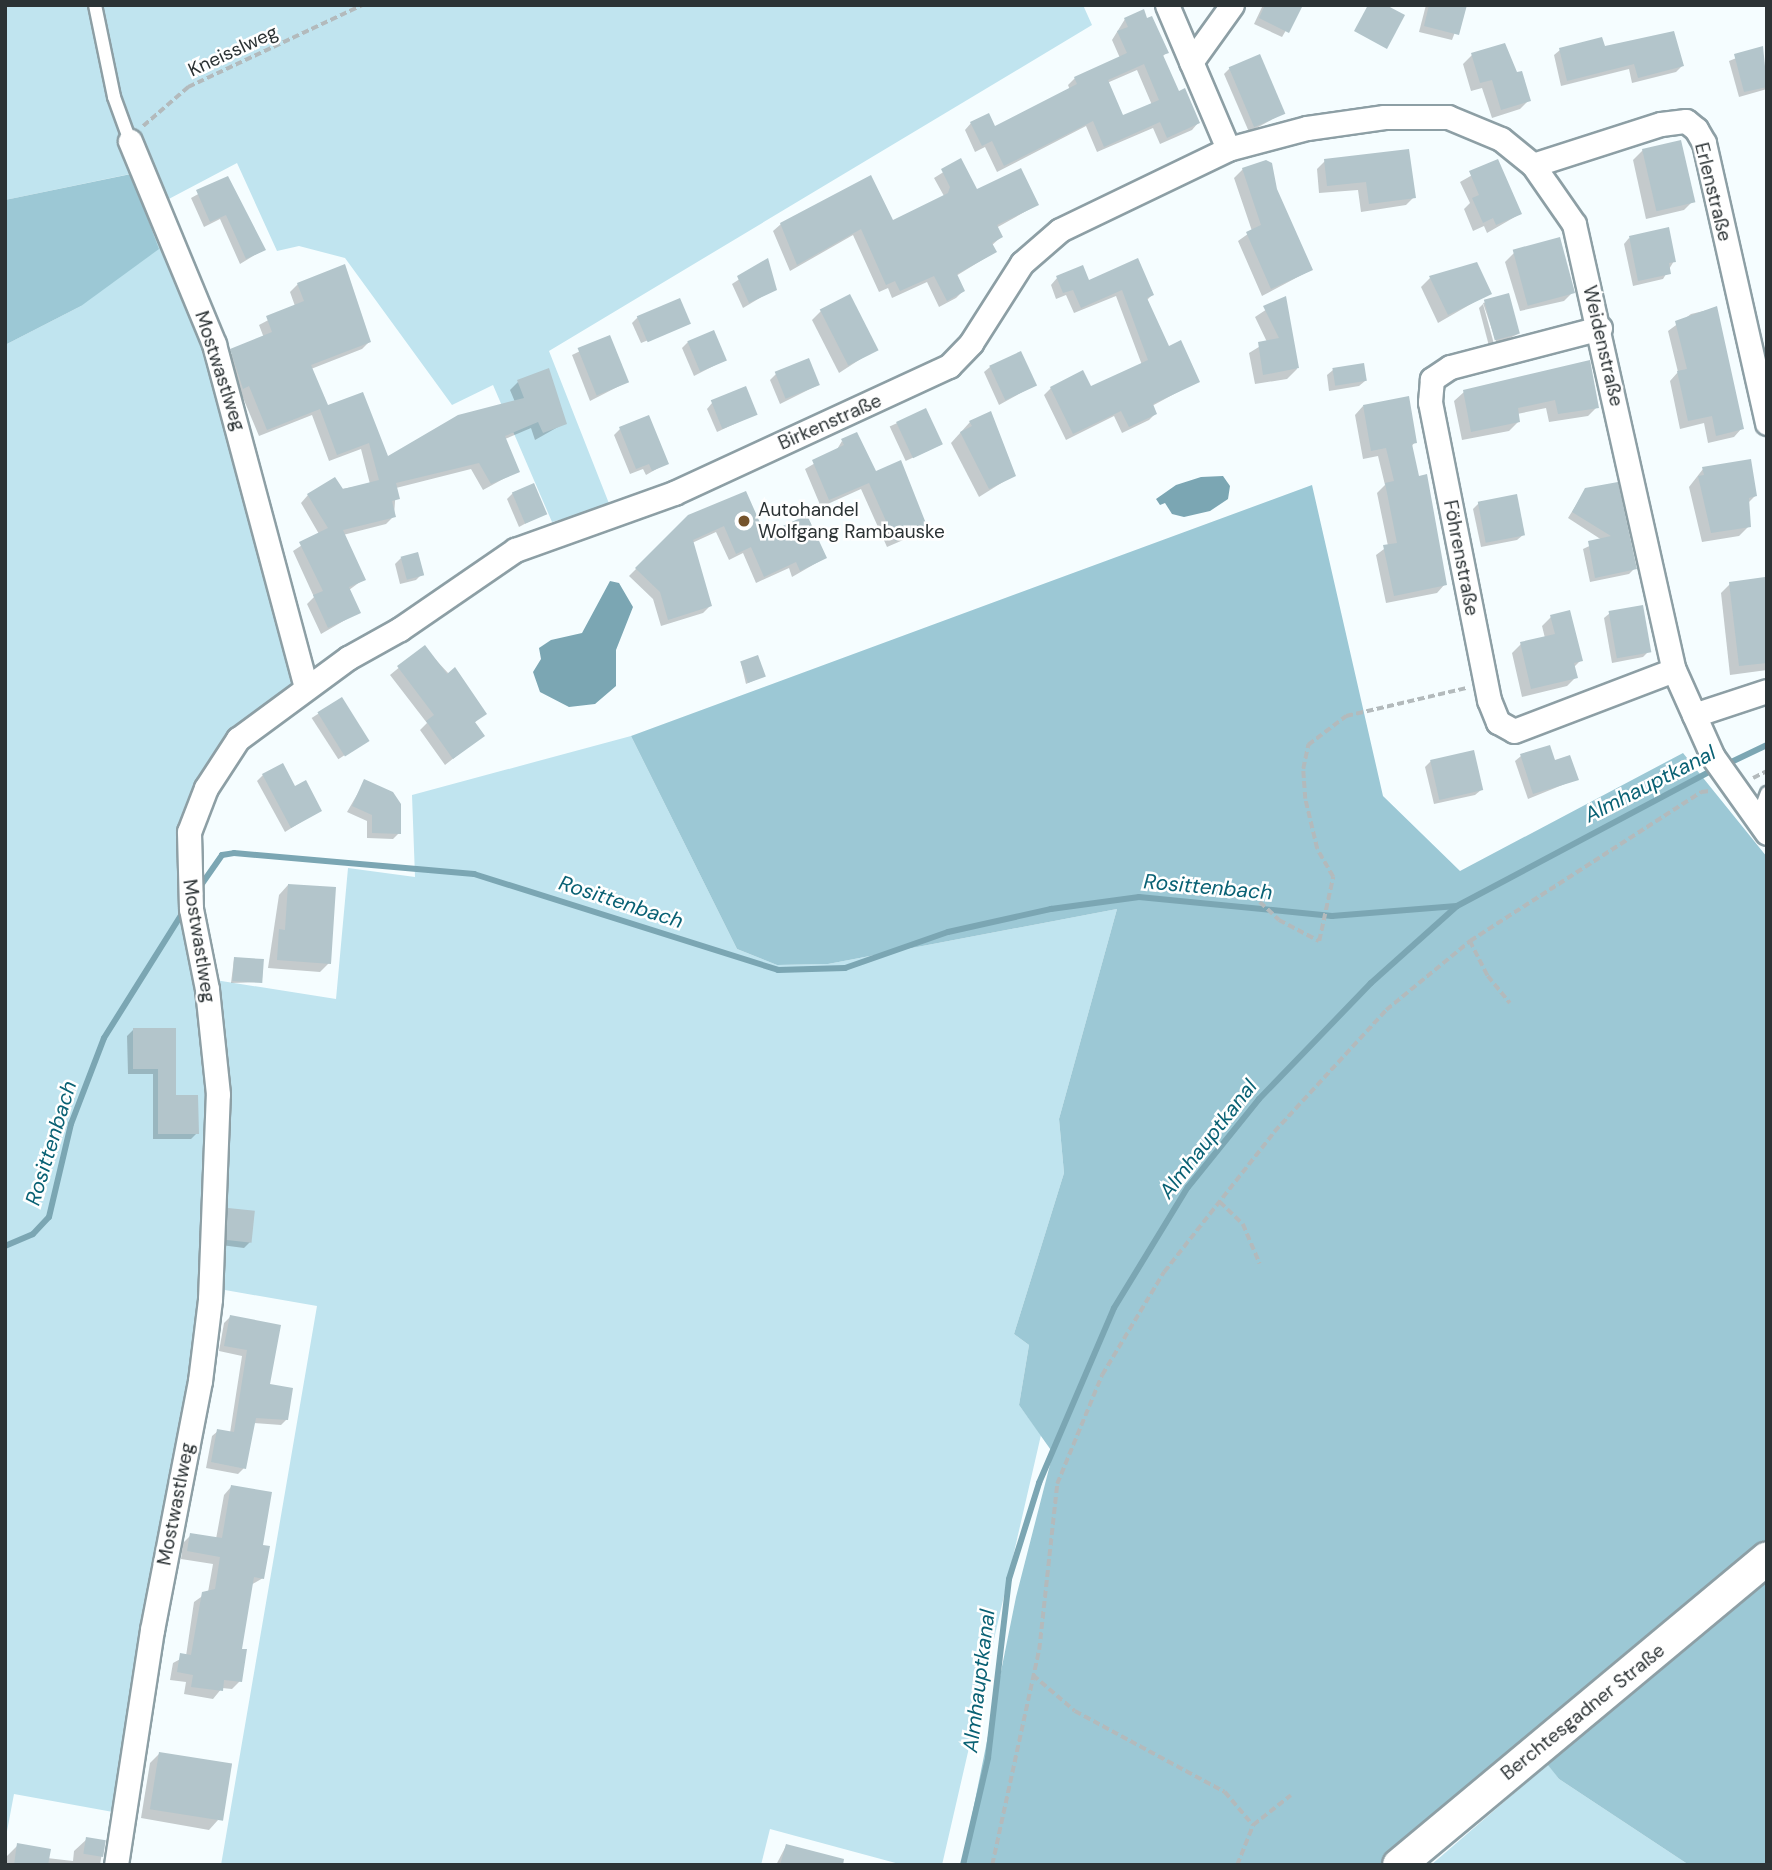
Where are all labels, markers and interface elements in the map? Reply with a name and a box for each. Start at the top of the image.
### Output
street label: Kneisslweg [185,20,281,82]
street label: Erlenstraße [1690,140,1736,244]
street label: Weidenstraße [1578,283,1628,409]
street label: Mostwastlweg [190,308,250,434]
street label: Birkenstraße [775,389,885,455]
street label: Föhrenstraße [1439,498,1483,618]
place label: Autohandel Wolfgang Rambauske [758,499,945,543]
marker: Autohandel Wolfgang Rambauske [736,513,752,529]
water label: Almhauptkanal [1580,740,1720,828]
water label: Rosittenbach [1143,869,1273,905]
water label: Rosittenbach [556,870,686,934]
street label: Mostwastlweg [178,878,220,1004]
water label: Almhauptkanal [1154,1075,1262,1203]
water label: Rosittenbach [20,1078,82,1208]
street label: Mostwastlweg [153,1441,199,1567]
water label: Almhauptkanal [958,1608,1000,1754]
street label: Berchtesgadner Straße [1497,1639,1669,1785]

